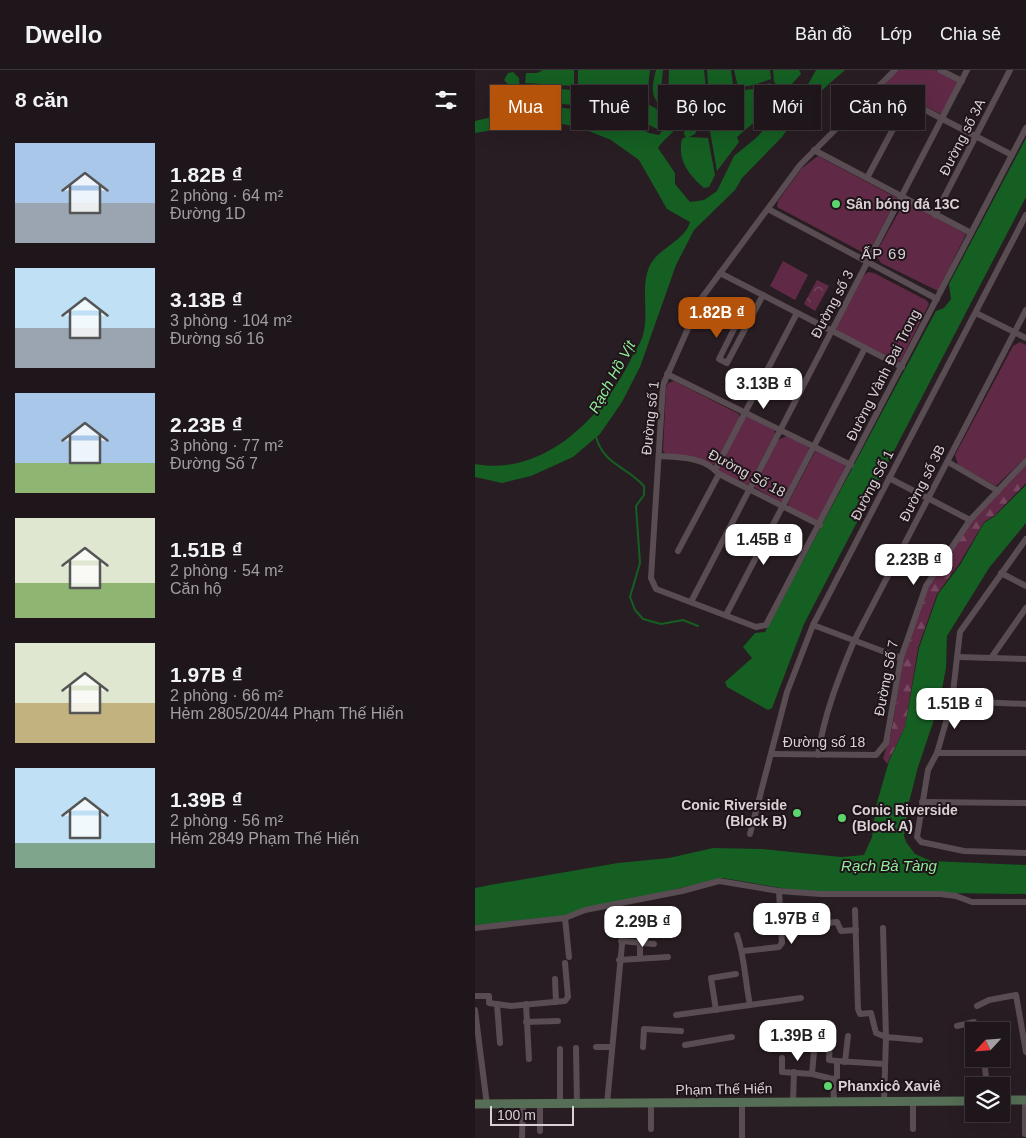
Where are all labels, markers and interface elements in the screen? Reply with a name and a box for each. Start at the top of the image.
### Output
text: Dwello [25,21,102,48]
text: Bản đồ [795,24,852,44]
text: Lớp [880,24,912,44]
text: Chia sẻ [940,24,1001,44]
chip: Mua [490,85,561,130]
chip: Thuê [571,85,648,130]
chip: Bộ lọc [658,85,744,130]
chip: Mới [754,85,821,130]
chip: Căn hộ [831,85,925,130]
icon: filters [432,86,460,114]
text: 8 căn [15,88,69,111]
street label: Đường số 3A [936,95,988,178]
icon: home [55,163,115,223]
text: 1.82B ₫ [170,163,243,186]
text: 2 phòng · 64 m² [170,187,283,204]
place label: Sân bóng đá 13C [846,196,960,212]
marker: Sân bóng đá 13C [830,198,842,210]
text: Đường 1D [170,205,245,222]
district label: ẤP 69 [861,245,907,262]
street label: Đường số 3 [807,267,857,341]
icon: home [55,288,115,348]
text: 3.13B ₫ [170,288,243,311]
pin: 1.82B ₫ [671,296,763,339]
text: 1.82B ₫ [689,304,745,321]
street label: Đường Vành Đai Trong [843,307,923,443]
text: 3 phòng · 104 m² [170,312,292,329]
text: Đường số 16 [170,330,264,347]
water label: Rạch Hồ Vịt [585,337,639,416]
pin: 3.13B ₫ [718,368,810,410]
text: 3.13B ₫ [736,375,792,392]
street label: Đường số 1 [638,380,662,456]
icon: home [55,413,115,473]
text: 2.23B ₫ [170,413,243,436]
text: 3 phòng · 77 m² [170,437,283,454]
street label: Đường số 3B [896,442,948,524]
street label: Đường Số 18 [706,446,788,500]
street label: Đường Số 1 [847,447,897,523]
text: Đường Số 7 [170,455,258,472]
pin: 1.45B ₫ [718,524,810,566]
text: 1.45B ₫ [736,531,792,548]
icon: home [55,538,115,598]
text: 1.51B ₫ [170,538,243,561]
pin: 2.23B ₫ [868,544,960,586]
text: 2.23B ₫ [886,551,942,568]
text: 2 phòng · 54 m² [170,562,283,579]
text: Căn hộ [170,580,222,597]
street label: Đường Số 7 [871,639,901,717]
icon: home [55,663,115,723]
text: 1.97B ₫ [170,663,243,686]
text: 2 phòng · 66 m² [170,687,283,704]
pin: 1.51B ₫ [909,688,1001,730]
text: 1.51B ₫ [927,695,983,712]
text: Hẻm 2805/20/44 Phạm Thế Hiển [170,705,404,722]
street label: Đường số 18 [783,734,865,750]
icon: home [55,788,115,848]
text: 1.39B ₫ [170,788,243,811]
place label: Conic Riverside (Block B) [681,797,787,829]
place label: Conic Riverside (Block A) [852,802,958,834]
marker: Conic Riverside (Block B) [791,807,803,819]
text: 2 phòng · 56 m² [170,812,283,829]
marker: Conic Riverside (Block A) [836,812,848,824]
text: Hẻm 2849 Phạm Thế Hiển [170,830,359,847]
water label: Rạch Bà Tàng [841,857,938,874]
pin: 1.97B ₫ [746,902,838,945]
pin: 2.29B ₫ [597,906,689,948]
text: 1.97B ₫ [764,910,820,927]
text: 2.29B ₫ [615,913,671,930]
pin: 1.39B ₫ [752,1020,844,1062]
north arrow [965,1022,1010,1068]
map controls [965,1022,1010,1122]
text: 1.39B ₫ [770,1027,826,1044]
button: layers [965,1077,1010,1122]
place label: Phanxicô Xaviê [838,1078,941,1094]
street label: Phạm Thế Hiển [675,1080,773,1098]
marker: Phanxicô Xaviê [822,1080,834,1092]
scale bar [490,1103,574,1126]
text: 100 m [497,1107,536,1123]

